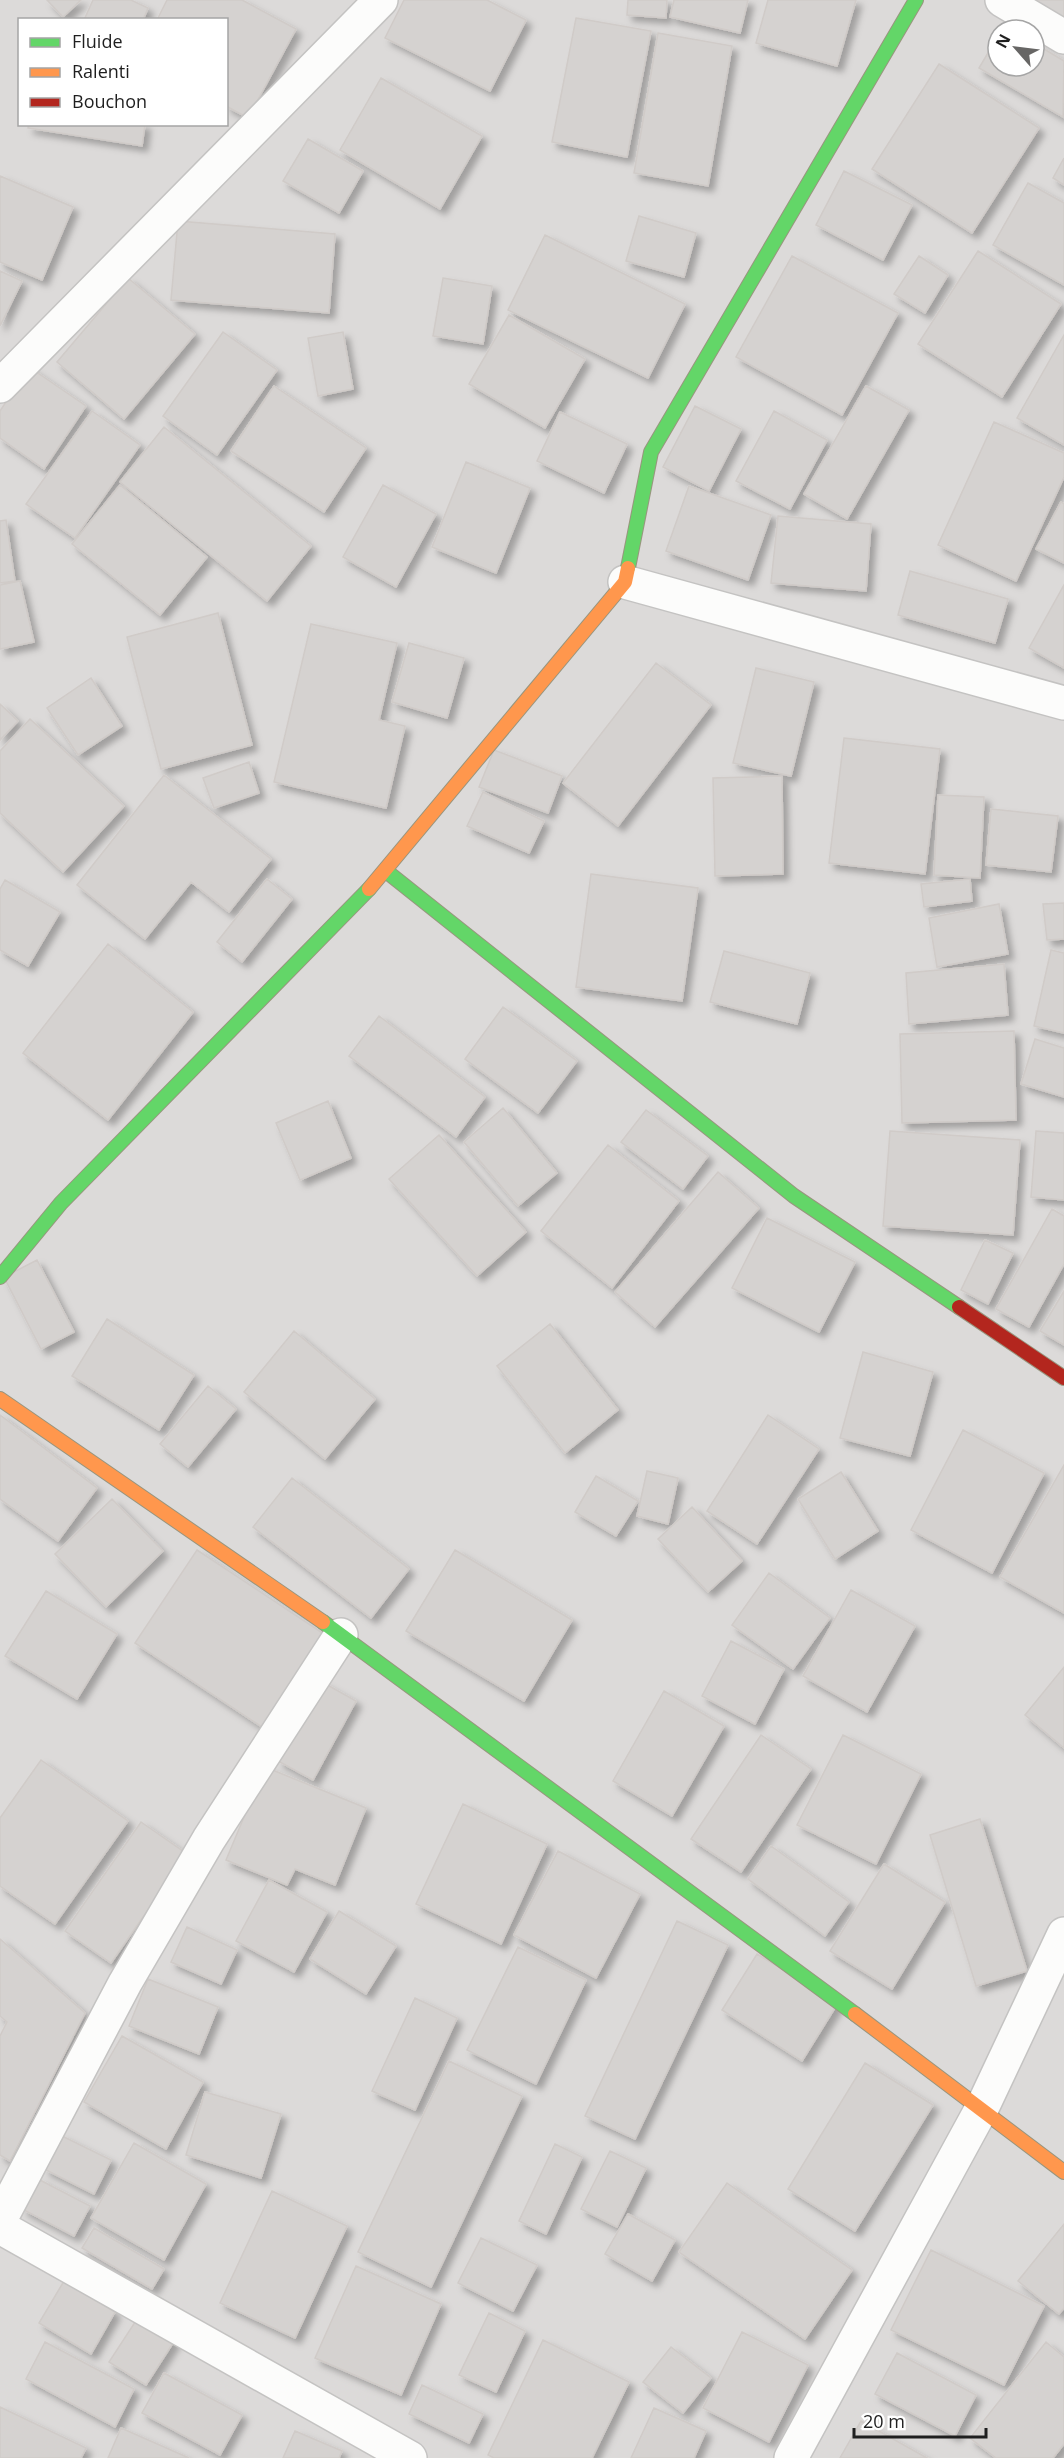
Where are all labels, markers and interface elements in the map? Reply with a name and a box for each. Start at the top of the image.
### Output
legend [18,18,228,126]
north arrow [986,18,1046,78]
text: Fluide [72,29,123,53]
text: N [990,30,1016,52]
text: Ralenti [72,59,130,83]
text: Bouchon [72,89,147,113]
scale bar [854,2401,986,2439]
text: 20 m [863,2409,905,2433]

